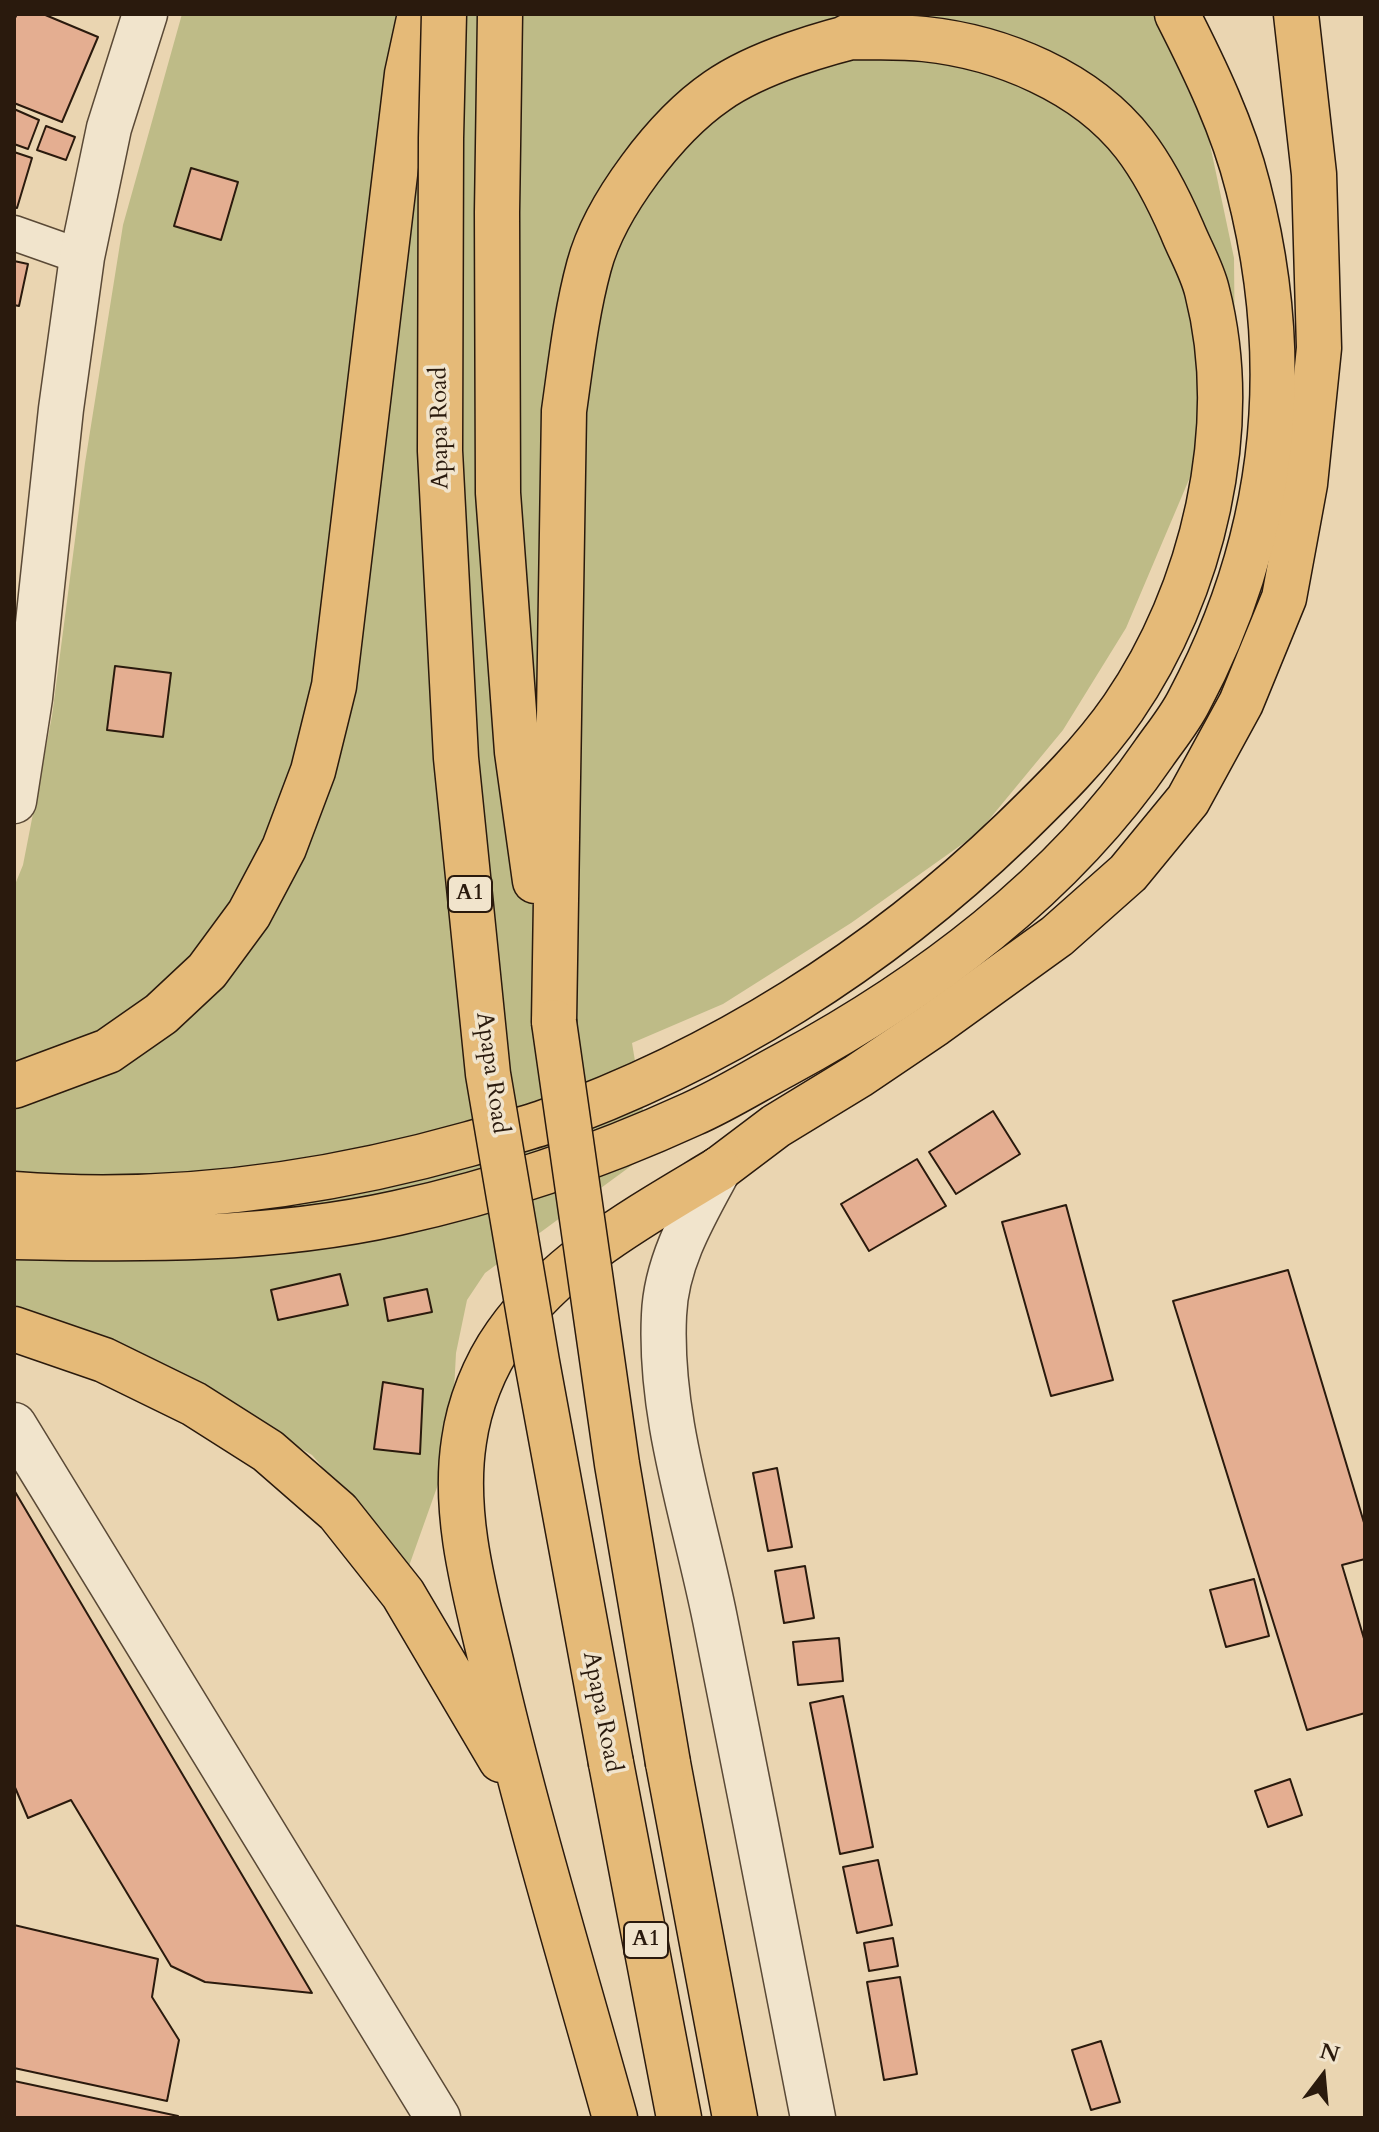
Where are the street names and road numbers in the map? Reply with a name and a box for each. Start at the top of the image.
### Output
street label: Apapa Road [426,366,456,490]
road number: A1 [448,876,492,912]
street label: Apapa Road [468,1010,514,1136]
street label: Apapa Road [575,1649,627,1775]
road number: A1 [624,1922,668,1958]

